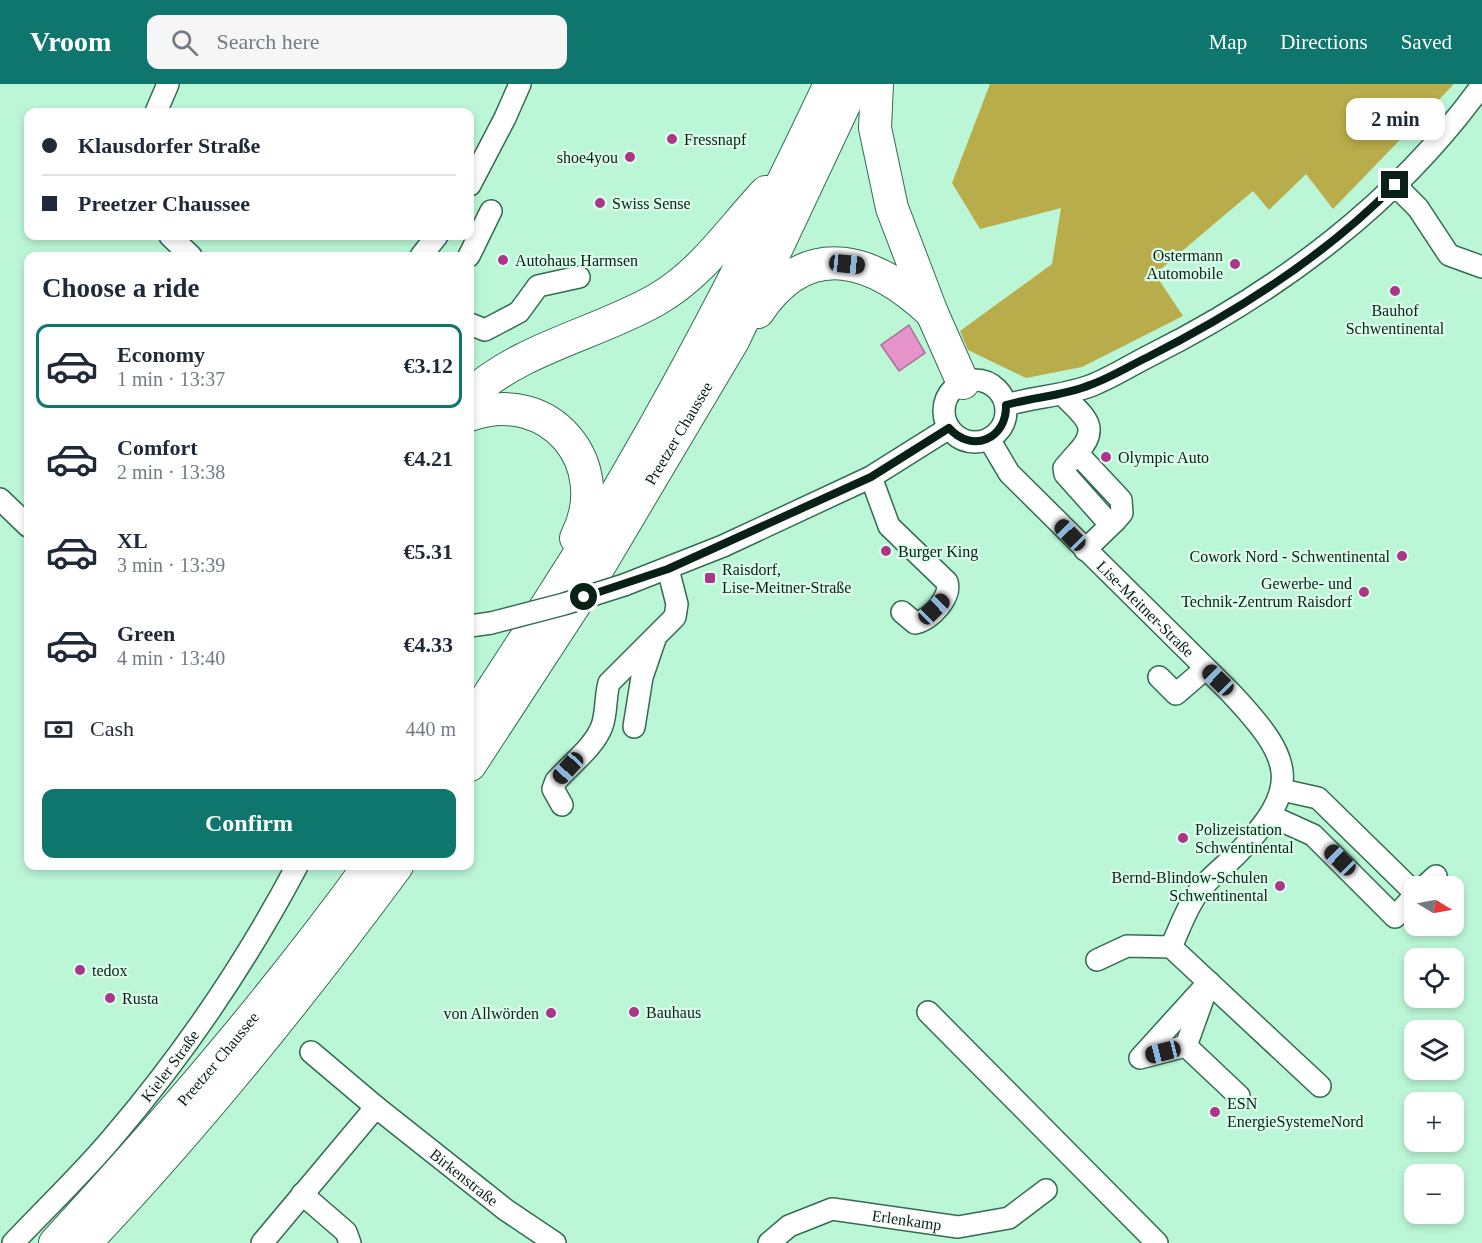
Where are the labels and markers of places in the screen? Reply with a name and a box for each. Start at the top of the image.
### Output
place label: Fressnapf [684,131,747,149]
marker: Fressnapf [665,132,679,146]
place label: shoe4you [557,149,618,167]
marker: shoe4you [623,150,637,164]
place label: Swiss Sense [612,195,691,212]
marker: Swiss Sense [593,196,607,210]
place label: Ostermann Automobile [1147,247,1223,282]
place label: Autohaus Harmsen [515,252,638,269]
marker: Autohaus Harmsen [496,253,510,267]
marker: Ostermann Automobile [1228,257,1242,271]
marker: Bauhof Schwentinental [1388,284,1402,298]
place label: Bauhof Schwentinental [1346,302,1445,337]
place label: Olympic Auto [1118,449,1209,467]
marker: Olympic Auto [1099,450,1113,464]
place label: Burger King [898,543,978,561]
marker: Burger King [879,544,893,558]
place label: Cowork Nord - Schwentinental [1190,548,1391,565]
marker: Cowork Nord - Schwentinental [1395,549,1409,563]
place label: Raisdorf, Lise-Meitner-Straße [722,561,851,596]
marker: Raisdorf, Lise-Meitner-Straße [703,571,717,585]
place label: Gewerbe- und Technik-Zentrum Raisdorf [1181,575,1353,610]
marker: Gewerbe- und Technik-Zentrum Raisdorf [1357,585,1371,599]
place label: Polizeistation Schwentinental [1195,821,1294,856]
marker: Polizeistation Schwentinental [1176,831,1190,845]
place label: Bernd-Blindow-Schulen Schwentinental [1112,869,1269,904]
marker: Bernd-Blindow-Schulen Schwentinental [1273,879,1287,893]
place label: tedox [92,962,128,979]
marker: tedox [73,963,87,977]
place label: Rusta [122,990,158,1007]
marker: Rusta [103,991,117,1005]
place label: Bauhaus [646,1004,701,1021]
place label: von Allwörden [443,1005,539,1022]
marker: Bauhaus [627,1005,641,1019]
marker: von Allwörden [544,1006,558,1020]
place label: ESN EnergieSystemeNord [1227,1095,1364,1131]
marker: ESN EnergieSystemeNord [1208,1105,1222,1119]

